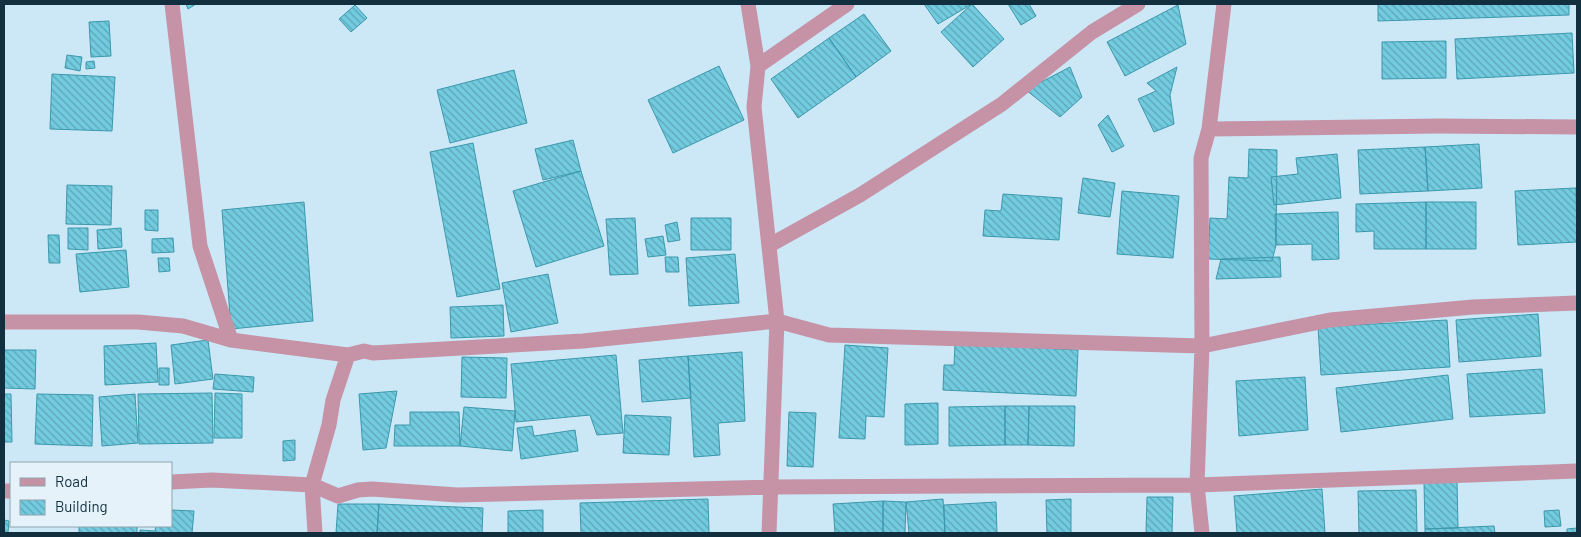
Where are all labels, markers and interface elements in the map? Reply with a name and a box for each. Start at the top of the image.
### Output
legend [10,462,172,527]
text: Road [55,472,88,490]
text: Building [55,497,108,515]

